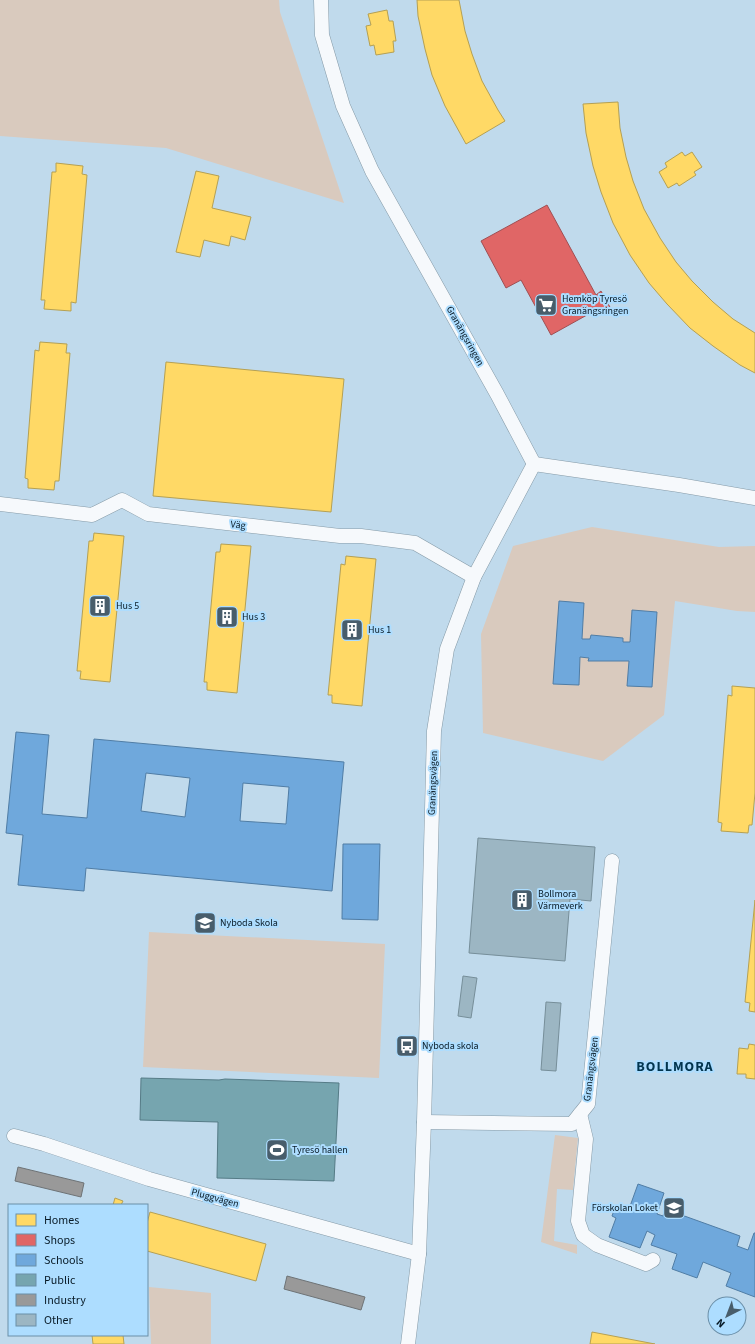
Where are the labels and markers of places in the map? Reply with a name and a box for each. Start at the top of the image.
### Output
supermarket icon: Hemköp Tyresö Granängsringen [533,292,559,318]
place label: Hemköp Tyresö Granängsringen [562,292,628,318]
building icon: Hus 5 [87,593,113,619]
place label: Hus 5 [116,599,139,613]
building icon: Hus 3 [214,604,240,630]
place label: Hus 3 [242,610,265,624]
building icon: Hus 1 [339,617,365,643]
place label: Hus 1 [368,623,391,637]
building icon: Bollmora Värmeverk [509,887,535,913]
place label: Bollmora Värmeverk [538,887,583,913]
school or university icon: Nyboda Skola [192,910,218,936]
place label: Nyboda Skola [220,916,278,930]
bus stop icon: Nyboda skola [394,1033,420,1059]
place label: Nyboda skola [422,1039,479,1053]
sports icon: Tyresö hallen [264,1137,290,1163]
place label: Tyresö hallen [292,1143,348,1157]
school or university icon: Förskolan Loket [661,1195,687,1221]
place label: Förskolan Loket [592,1201,659,1215]

